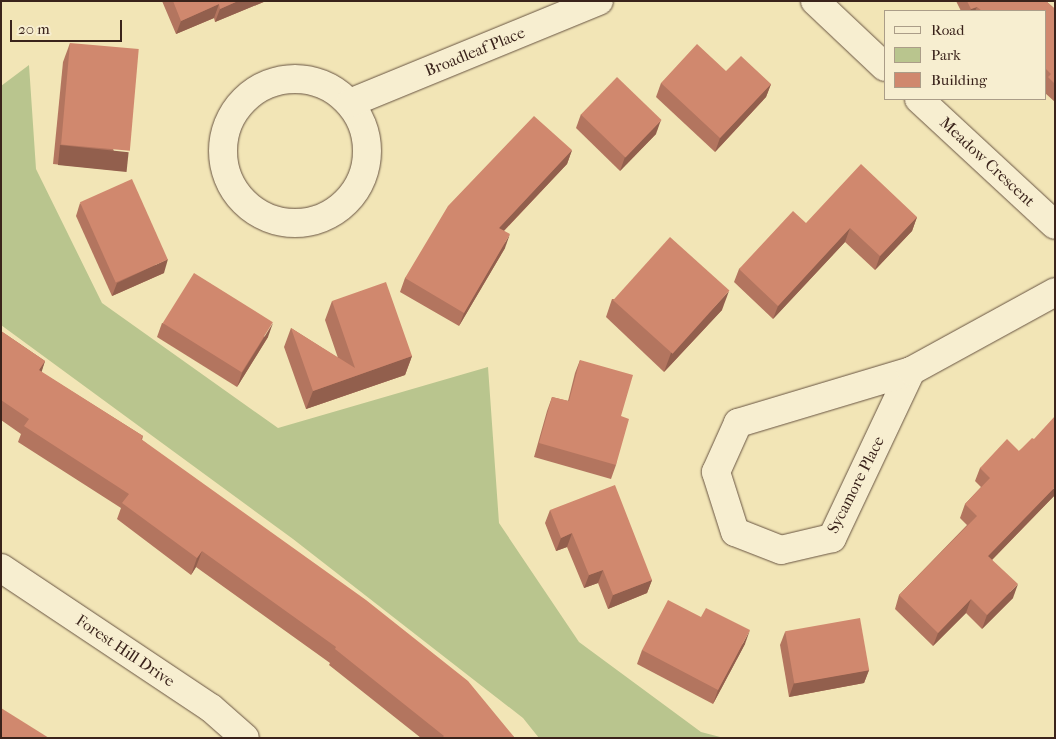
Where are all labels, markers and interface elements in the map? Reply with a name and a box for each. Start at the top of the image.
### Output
scale bar [12,10,125,42]
legend [884,10,1046,100]
text: 20 m [18,20,50,38]
text: Road [931,21,964,39]
street label: Broadleaf Place [422,23,528,81]
text: Park [931,46,961,64]
text: Building [931,71,987,89]
street label: Meadow Crescent [936,113,1038,211]
street label: Sycamore Place [823,433,889,537]
street label: Forest Hill Drive [72,611,178,691]

